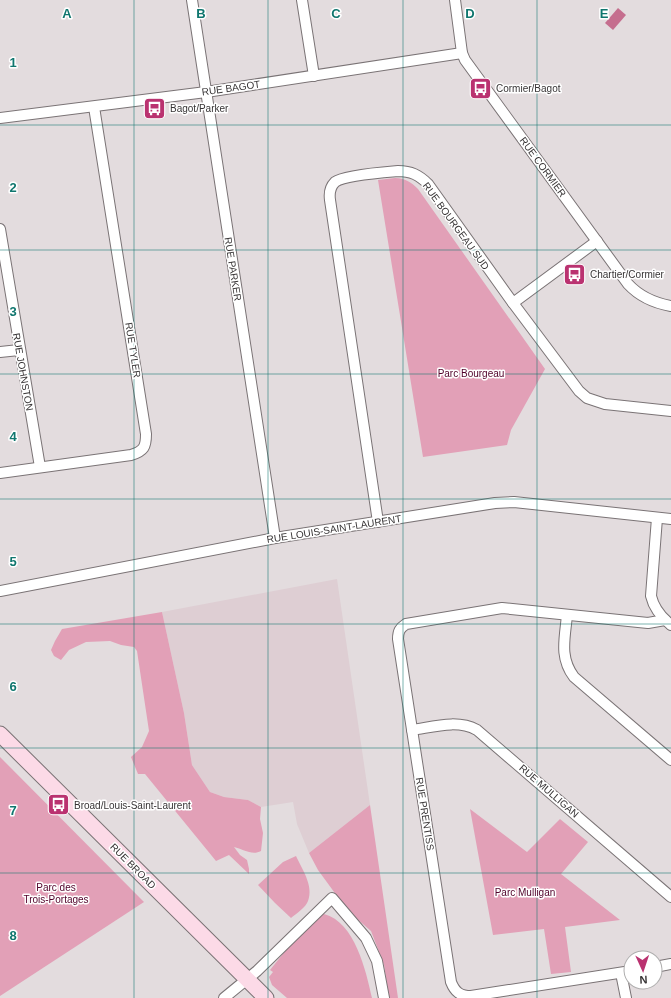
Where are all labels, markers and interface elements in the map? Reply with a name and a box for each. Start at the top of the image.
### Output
text: A [62,6,72,21]
text: B [196,6,206,21]
text: C [331,6,341,21]
text: D [465,6,475,21]
text: E [600,6,609,21]
text: 1 [9,55,17,70]
bus stop icon: Cormier/Bagot [467,75,493,101]
street label: RUE BAGOT [201,78,261,98]
place label: Cormier/Bagot [496,83,561,94]
bus stop icon: Bagot/Parker [141,95,167,121]
place label: Bagot/Parker [170,103,229,114]
street label: RUE CORMIER [518,135,568,199]
text: 2 [9,180,17,195]
street label: RUE BOURGEAU SUD [421,180,491,272]
street label: RUE PARKER [223,236,243,302]
bus stop icon: Chartier/Cormier [562,261,588,287]
place label: Chartier/Cormier [590,269,665,280]
text: 3 [9,304,17,319]
street label: RUE TYLER [123,322,143,378]
street label: RUE JOHNSTON [11,332,35,412]
park label: Parc Bourgeau [438,368,504,379]
text: 4 [9,429,17,444]
street label: RUE LOUIS-SAINT-LAURENT [266,513,402,545]
text: 5 [9,554,17,569]
text: 6 [9,679,17,694]
street label: RUE MULLIGAN [517,762,581,820]
street label: RUE PRENTISS [414,777,436,852]
bus stop icon: Broad/Louis-Saint-Laurent [45,792,71,818]
place label: Broad/Louis-Saint-Laurent [74,800,191,811]
text: 7 [9,803,17,818]
street label: RUE BROAD [108,841,158,891]
park label: Parc des Trois-Portages [23,882,89,905]
park label: Parc Mulligan [495,887,555,898]
text: 8 [9,928,17,943]
north arrow [623,950,663,990]
text: N [639,974,648,986]

